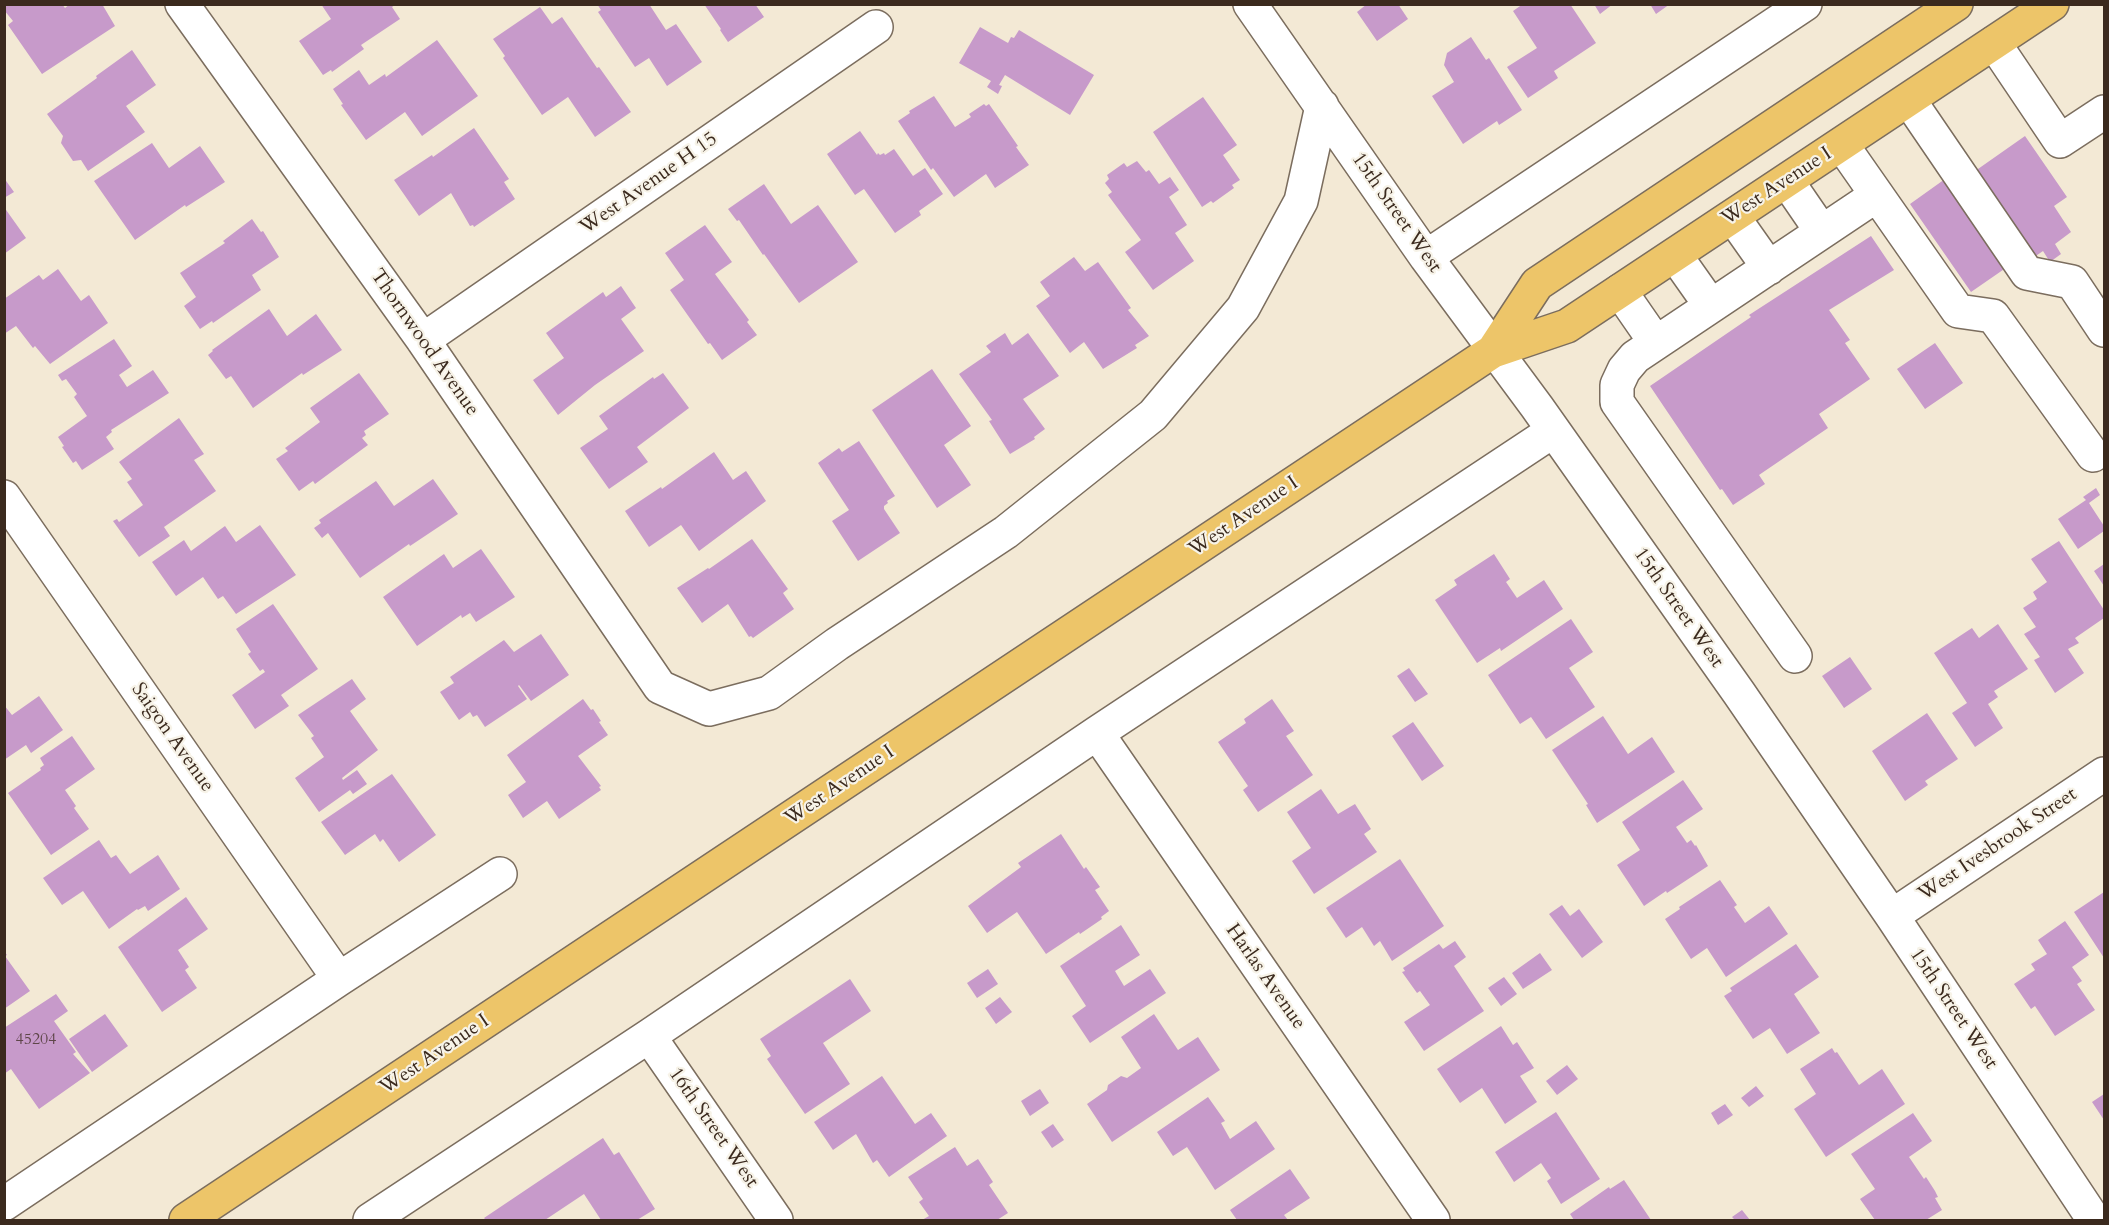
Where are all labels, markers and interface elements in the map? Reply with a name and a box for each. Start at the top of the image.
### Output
street label: West Avenue H 15 [576,128,722,240]
street label: West Avenue I [1717,142,1837,232]
street label: 15th Street West [1346,148,1446,278]
street label: Thornwood Avenue [364,265,484,421]
street label: West Avenue I [1185,472,1303,562]
street label: 15th Street West [1628,543,1728,673]
street label: Saigon Avenue [125,679,219,797]
street label: West Avenue I [781,741,899,831]
street label: West Ivesbrook Street [1914,783,2082,907]
street label: Harlas Avenue [1220,920,1310,1034]
street label: 15th Street West [1904,944,2002,1074]
street label: West Avenue I [376,1010,494,1100]
house number: 45204 [16,1030,56,1050]
street label: 16th Street West [663,1063,763,1193]

